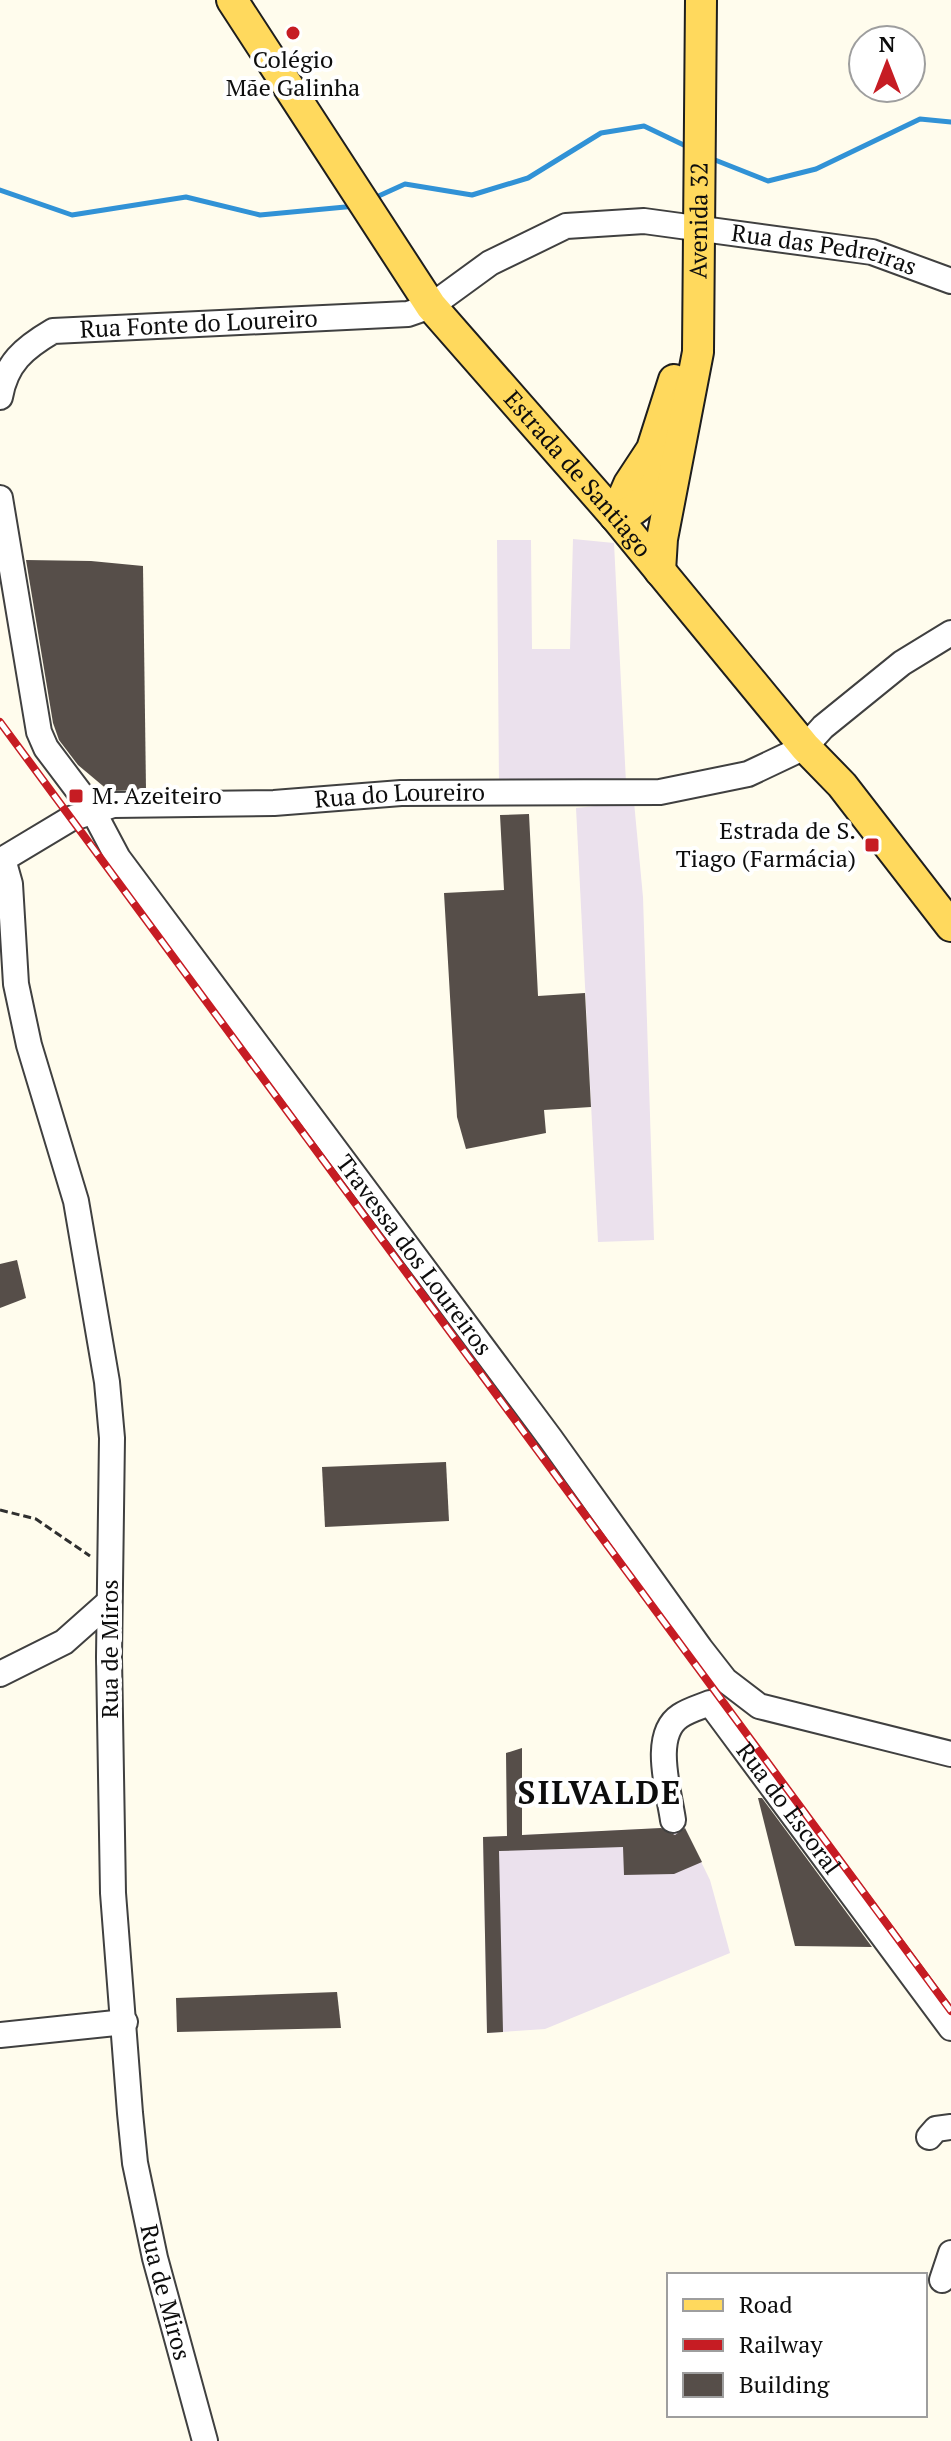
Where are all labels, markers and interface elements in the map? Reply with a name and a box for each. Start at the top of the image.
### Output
marker: Colégio Mãe Galinha [284,24,302,42]
north arrow [847,24,927,104]
text: N [879,29,896,58]
place label: Colégio Mãe Galinha [226,43,360,103]
street label: Avenida 32 [682,162,715,279]
street label: Rua das Pedreiras [730,216,921,282]
street label: Rua Fonte do Loureiro [79,301,318,345]
street label: Estrada de Santiago [497,383,659,563]
street label: Rua do Loureiro [313,776,485,815]
place label: M. Azeiteiro [92,779,222,811]
marker: M. Azeiteiro [67,787,85,805]
place label: Estrada de S. Tiago (Farmácia) [676,814,856,874]
marker: Estrada de S. Tiago (Farmácia) [863,836,881,854]
street label: Travessa dos Loureiros [329,1148,500,1362]
street label: Rua de Miros [93,1579,125,1719]
street label: Rua do Escoral [730,1736,849,1880]
district label: SILVALDE [518,1771,682,1813]
street label: Rua de Miros [133,2221,199,2364]
legend [667,2273,927,2417]
text: Road [739,2288,793,2320]
text: Railway [739,2328,823,2360]
text: Building [739,2368,830,2400]

